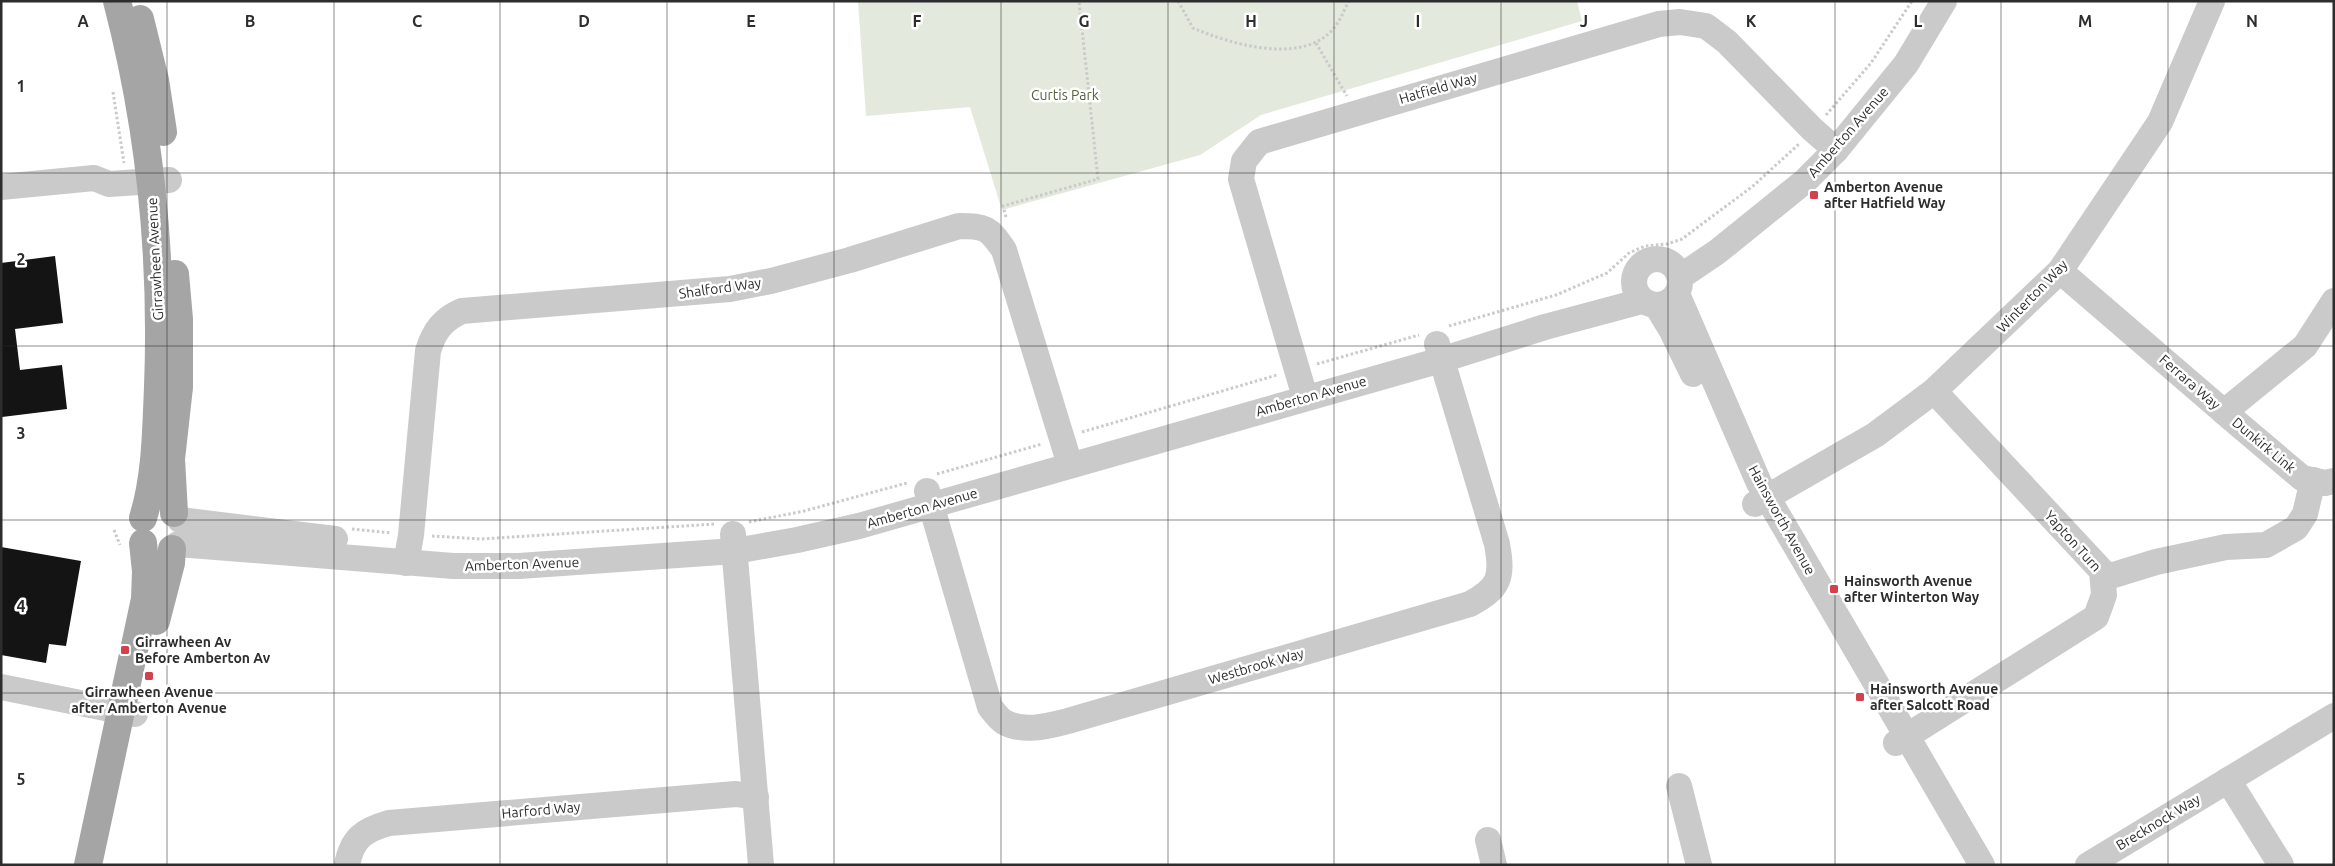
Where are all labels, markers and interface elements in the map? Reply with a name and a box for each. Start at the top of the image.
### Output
text: A [77,12,89,30]
text: B [245,12,255,30]
text: C [412,12,422,30]
text: D [578,12,590,30]
text: E [746,12,756,30]
text: F [913,12,922,30]
text: G [1078,12,1090,30]
text: H [1245,12,1257,30]
text: I [1416,12,1420,30]
text: J [1580,12,1588,30]
text: K [1746,12,1757,30]
text: L [1914,12,1923,30]
text: M [2078,12,2092,30]
text: N [2246,12,2258,30]
street label: Hatfield Way [1397,69,1479,107]
text: 1 [16,77,26,95]
street label: Amberton Avenue [1804,84,1892,180]
park label: Curtis Park [1031,87,1099,103]
place label: Amberton Avenue after Hatfield Way [1824,179,1946,211]
marker: Amberton Avenue after Hatfield Way [1808,189,1820,201]
street label: Girrawheen Avenue [144,197,166,321]
text: 2 [16,250,26,268]
street label: Winterton Way [1993,256,2071,336]
street label: Shalford Way [678,274,762,302]
street label: Ferrara Way [2156,351,2224,413]
street label: Amberton Avenue [1254,373,1368,419]
street label: Dunkirk Link [2229,414,2299,476]
text: 3 [16,424,26,442]
street label: Hainsworth Avenue [1745,462,1819,578]
street label: Amberton Avenue [865,485,979,531]
street label: Yapton Turn [2041,507,2105,575]
street label: Amberton Avenue [465,554,579,574]
place label: Hainsworth Avenue after Winterton Way [1844,573,1980,605]
marker: Hainsworth Avenue after Winterton Way [1828,583,1840,595]
text: 4 [16,597,26,615]
place label: Girrawheen Av Before Amberton Av [135,634,271,666]
marker: Girrawheen Av Before Amberton Av [119,644,131,656]
street label: Westbrook Way [1206,645,1306,687]
marker: Girrawheen Avenue after Amberton Avenue [143,670,155,682]
place label: Hainsworth Avenue after Salcott Road [1870,681,1998,713]
place label: Girrawheen Avenue after Amberton Avenue [71,684,227,716]
marker: Hainsworth Avenue after Salcott Road [1854,691,1866,703]
text: 5 [16,770,26,788]
street label: Brecknock Way [2113,791,2203,853]
street label: Harford Way [501,799,581,821]

